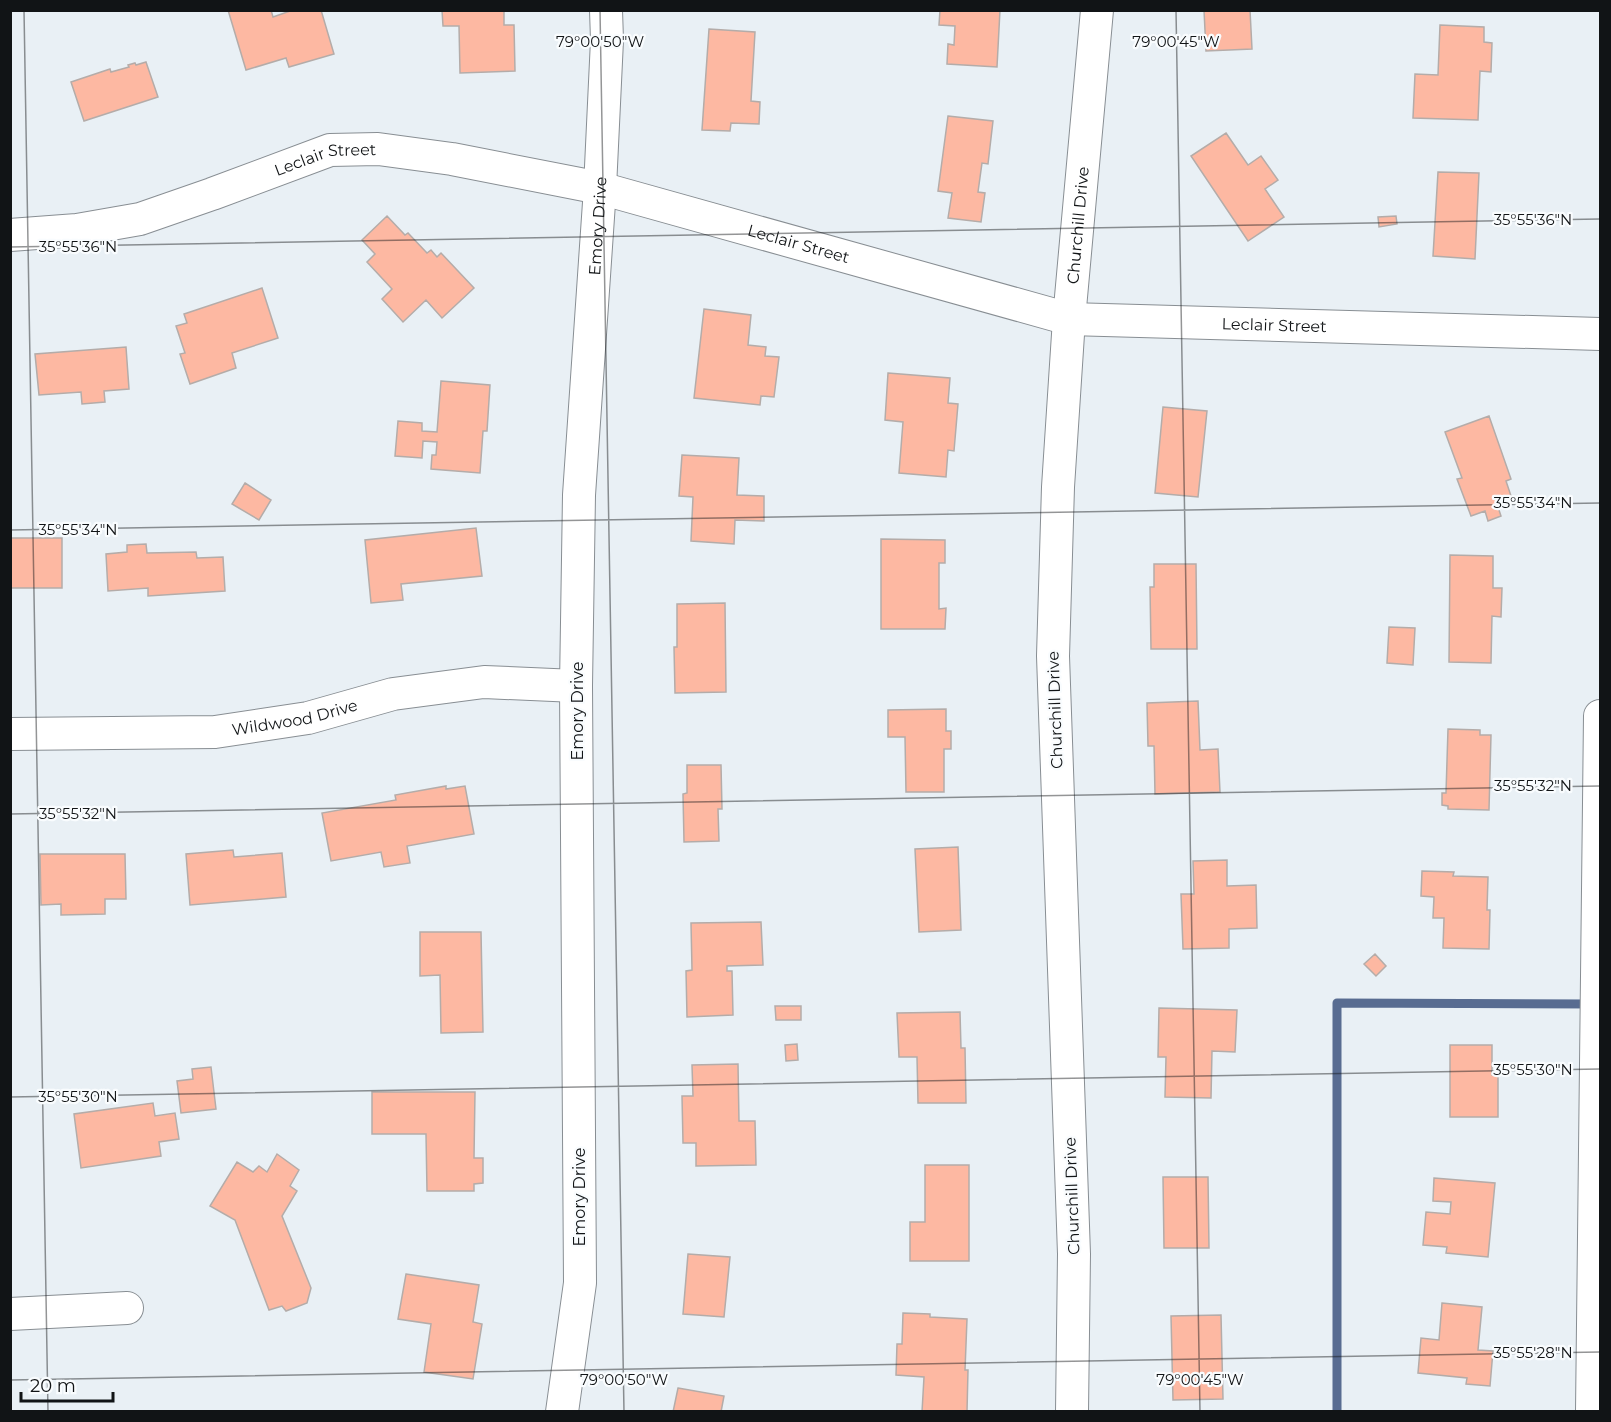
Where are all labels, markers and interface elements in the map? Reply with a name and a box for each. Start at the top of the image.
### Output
text: 79°00'50"W [556,32,644,51]
text: 79°00'45"W [1132,32,1220,51]
street label: Leclair Street [272,140,377,179]
street label: Churchill Drive [1063,166,1092,285]
street label: Emory Drive [585,176,610,276]
text: 35°55'36"N [1494,210,1572,229]
street label: Leclair Street [745,220,852,267]
text: 35°55'36"N [39,237,117,256]
street label: Leclair Street [1221,314,1327,336]
text: 35°55'34"N [1494,493,1572,512]
text: 35°55'34"N [39,520,117,539]
street label: Churchill Drive [1043,651,1067,769]
street label: Emory Drive [568,662,587,760]
street label: Wildwood Drive [230,695,360,739]
text: 35°55'32"N [1494,776,1572,795]
text: 35°55'32"N [39,804,117,823]
text: 35°55'30"N [1493,1060,1573,1079]
text: 35°55'30"N [38,1087,118,1106]
street label: Churchill Drive [1060,1137,1084,1255]
street label: Emory Drive [570,1148,589,1246]
text: 35°55'28"N [1493,1343,1573,1362]
scale bar [21,1365,112,1403]
text: 79°00'50"W [580,1370,668,1389]
text: 79°00'45"W [1156,1370,1244,1389]
text: 20 m [30,1375,76,1397]

